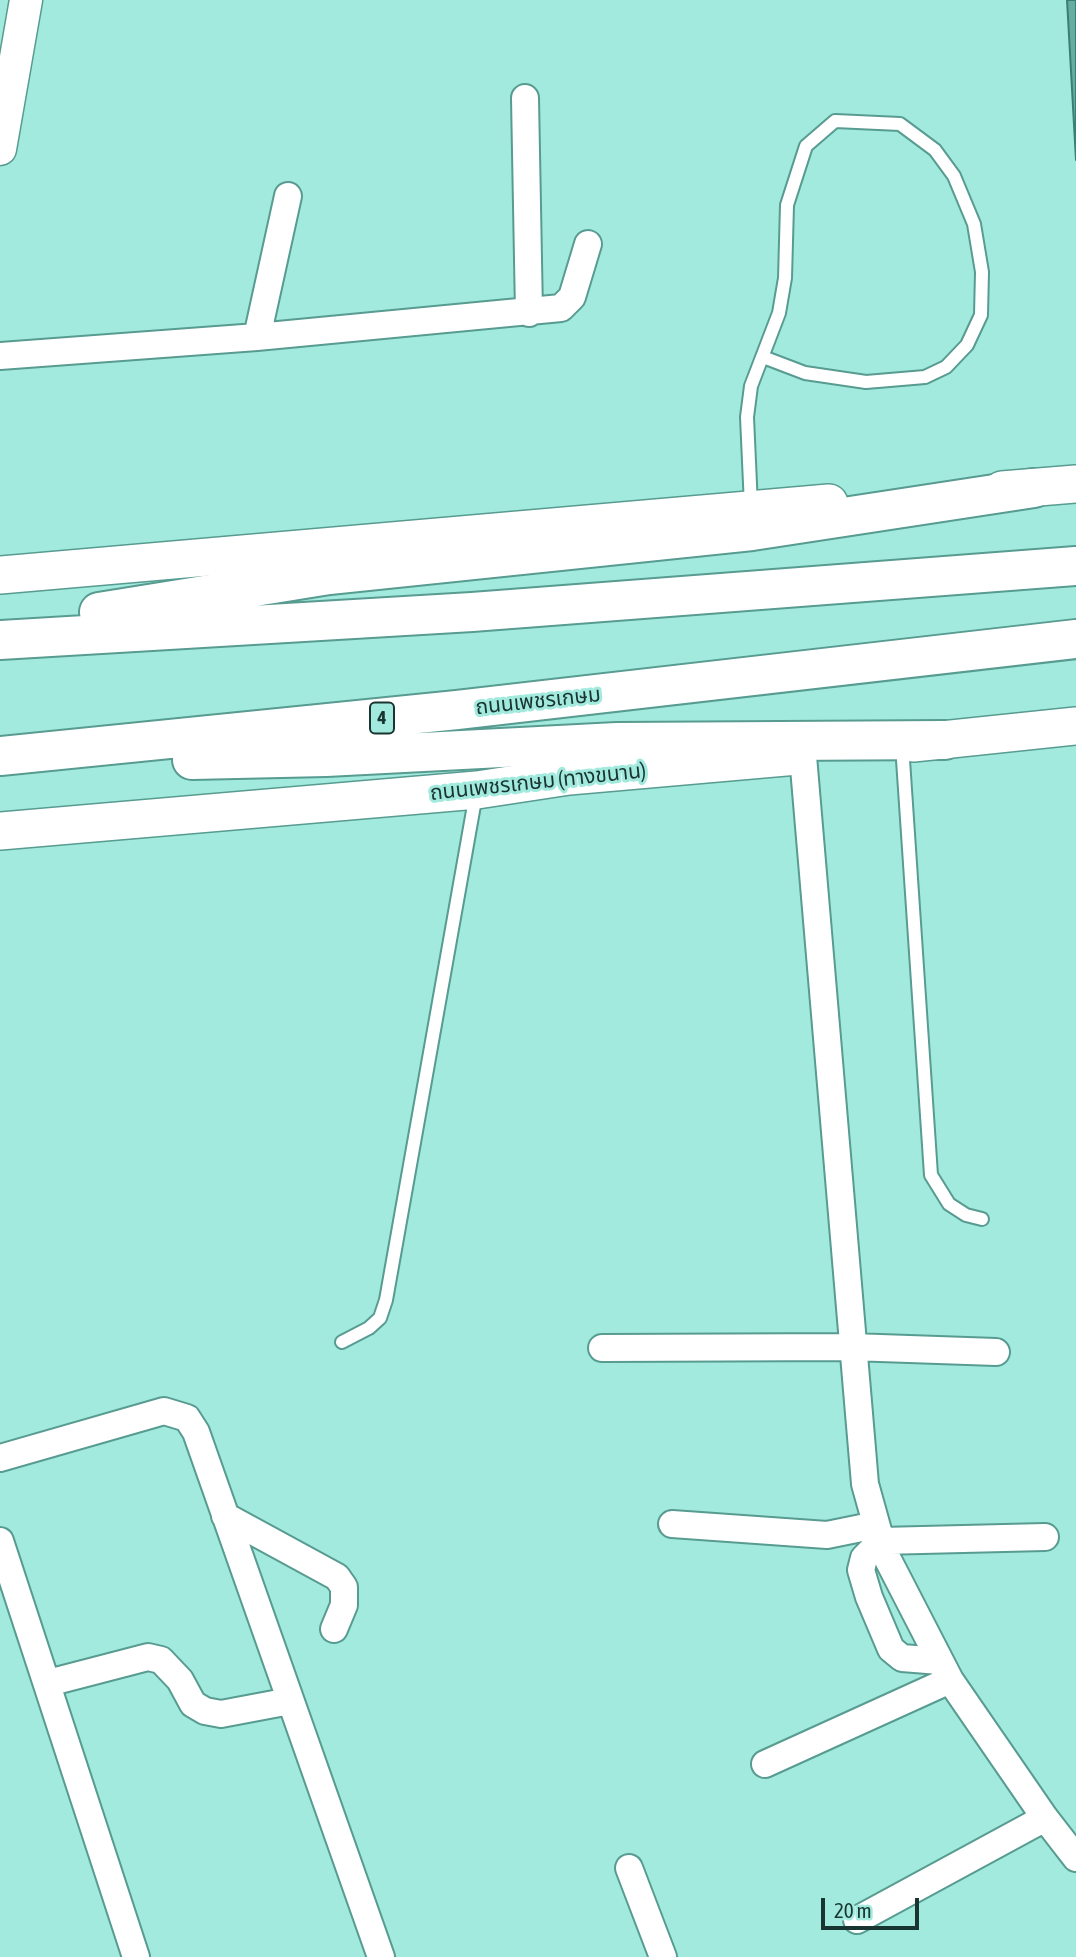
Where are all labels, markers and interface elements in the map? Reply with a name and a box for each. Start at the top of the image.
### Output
street label: ถนนเพชรเกษม [474,682,602,720]
road number: 4 [370,702,394,734]
street label: ถนนเพชรเกษม (ทางขนาน) [429,758,647,806]
scale bar [824,1884,922,1928]
text: 20 m [834,1898,872,1922]

